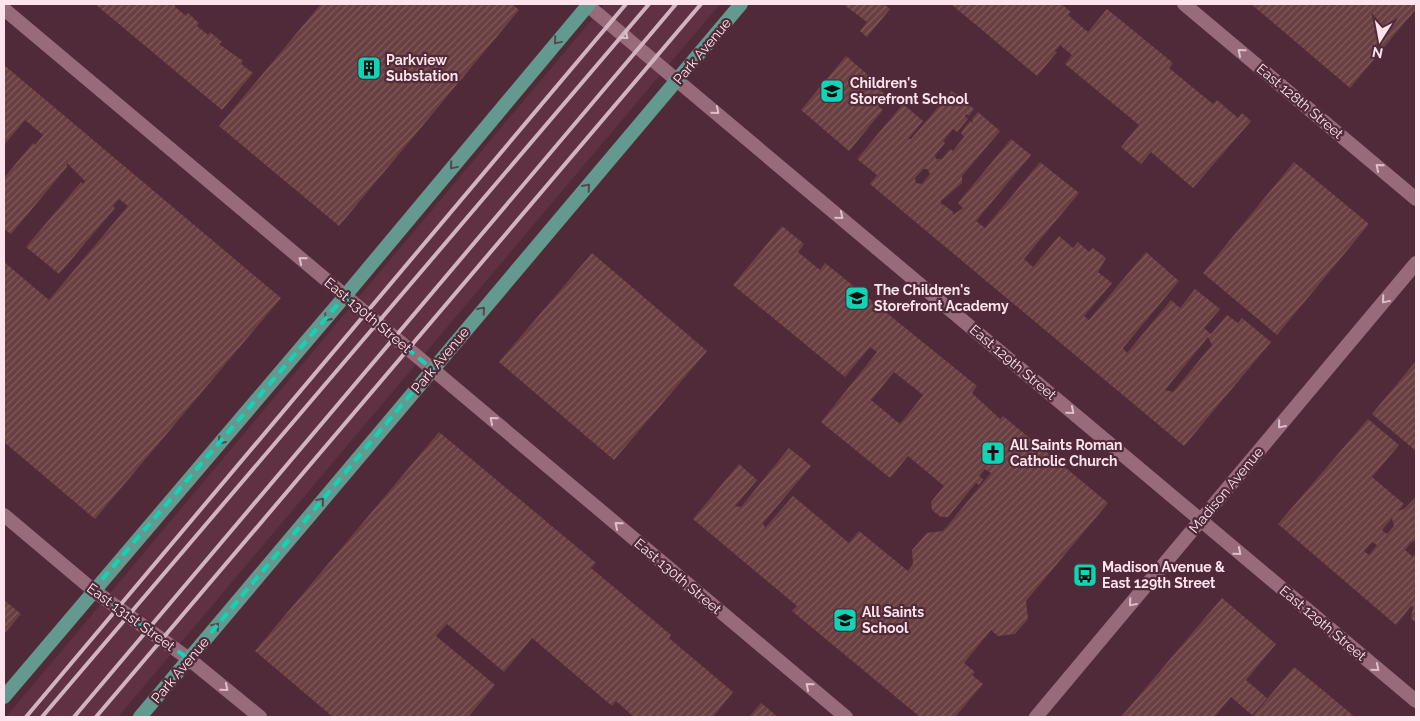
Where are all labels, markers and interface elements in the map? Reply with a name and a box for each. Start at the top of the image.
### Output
street label: Park Avenue [670,15,734,87]
north arrow [1355,15,1405,65]
one-way arrow [619,30,628,39]
one-way arrow [555,35,563,44]
text: N [1371,44,1384,62]
one-way arrow [1238,49,1247,57]
place label: Parkview Substation [386,52,458,84]
building icon: Parkview Substation [356,55,382,81]
street label: East 128th Street [1254,60,1347,142]
place label: Children's Storefront School [850,75,969,107]
school or university icon: Children's Storefront School [819,78,845,104]
one-way arrow [710,105,719,114]
one-way arrow [451,160,459,169]
one-way arrow [1376,165,1385,173]
one-way arrow [582,183,591,192]
one-way arrow [834,210,843,218]
one-way arrow [298,256,307,265]
street label: East 130th Street [321,274,415,356]
place label: The Children's Storefront Academy [874,282,1009,314]
school or university icon: The Children's Storefront Academy [844,285,870,311]
one-way arrow [1382,294,1391,303]
one-way arrow [476,307,485,316]
one-way arrow [323,312,332,321]
street label: East 129th Street [967,321,1060,403]
street label: Park Avenue [408,324,472,396]
one-way arrow [1065,405,1074,413]
one-way arrow [490,418,499,426]
one-way arrow [1277,419,1286,428]
one-way arrow [218,435,227,444]
place label: All Saints Roman Catholic Church [1010,437,1123,469]
church icon: All Saints Roman Catholic Church [980,440,1006,466]
street label: Madison Avenue [1185,444,1267,536]
one-way arrow [315,498,324,507]
one-way arrow [614,522,623,531]
street label: East 130th Street [631,535,725,617]
one-way arrow [1233,546,1242,555]
place label: Madison Avenue & East 129th Street [1102,559,1225,591]
bus stop icon: Madison Avenue & East 129th Street [1072,562,1098,588]
street label: East 131st Street [84,580,178,654]
street label: East 129th Street [1277,582,1370,664]
one-way arrow [1129,597,1137,606]
place label: All Saints School [862,604,924,636]
school or university icon: All Saints School [832,607,858,633]
one-way arrow [211,623,219,632]
street label: Park Avenue [148,634,212,706]
one-way arrow [1370,662,1379,670]
one-way arrow [219,682,228,691]
one-way arrow [806,683,815,692]

